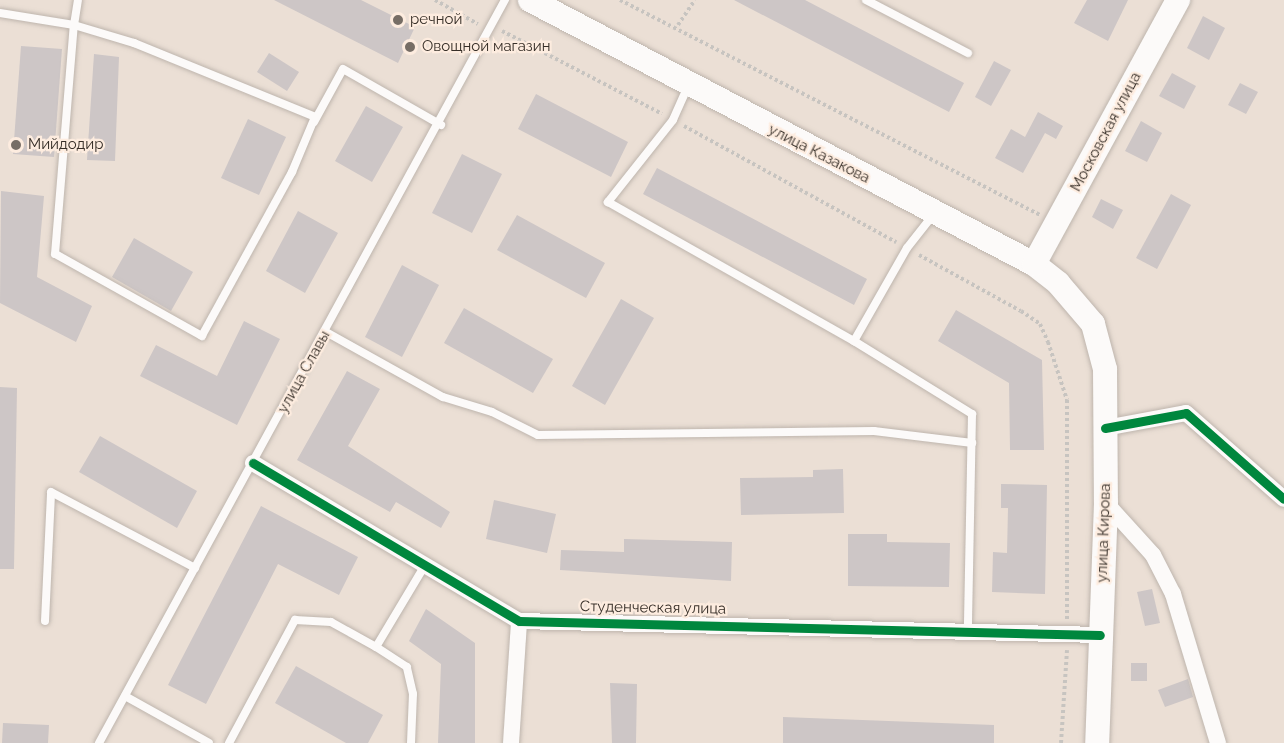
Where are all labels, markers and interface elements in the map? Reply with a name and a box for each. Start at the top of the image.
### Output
place label: речной [410,11,462,29]
marker: речной [391,13,405,27]
place label: Овощной магазин [422,38,550,56]
marker: Овощной магазин [403,40,417,54]
street label: Московская улица [1067,69,1145,195]
street label: улица Казакова [765,121,873,187]
place label: Мийдодир [28,136,103,154]
marker: Мийдодир [9,138,23,152]
street label: улица Славы [274,328,334,416]
street label: улица Кирова [1093,483,1115,583]
street label: Студенческая улица [580,598,726,618]

